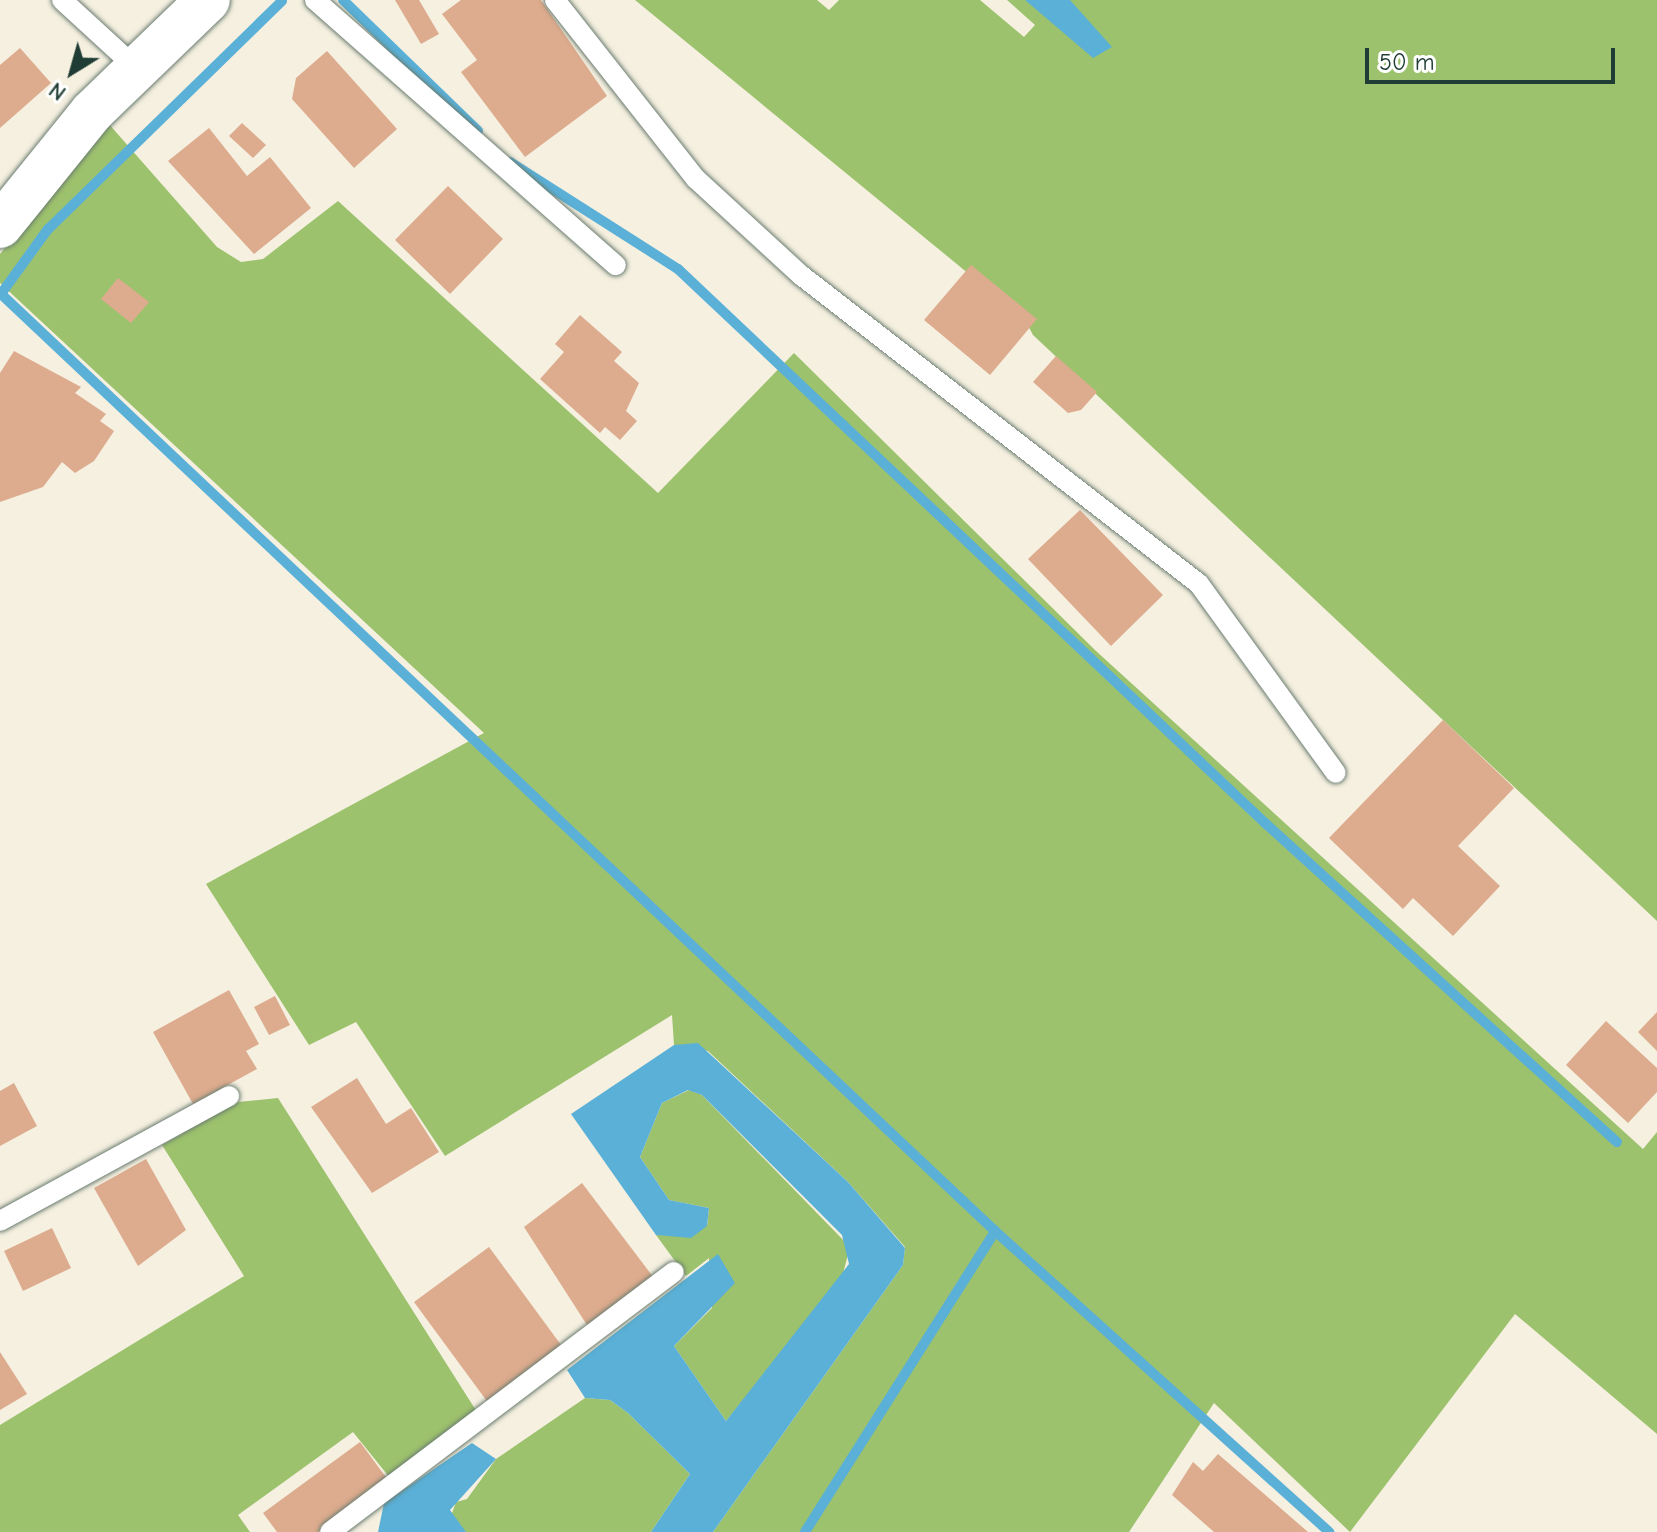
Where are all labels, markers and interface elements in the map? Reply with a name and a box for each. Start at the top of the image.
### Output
north arrow [32,32,112,112]
scale bar [1369,32,1619,82]
text: 50 m [1379,48,1435,76]
text: N [44,76,71,106]

